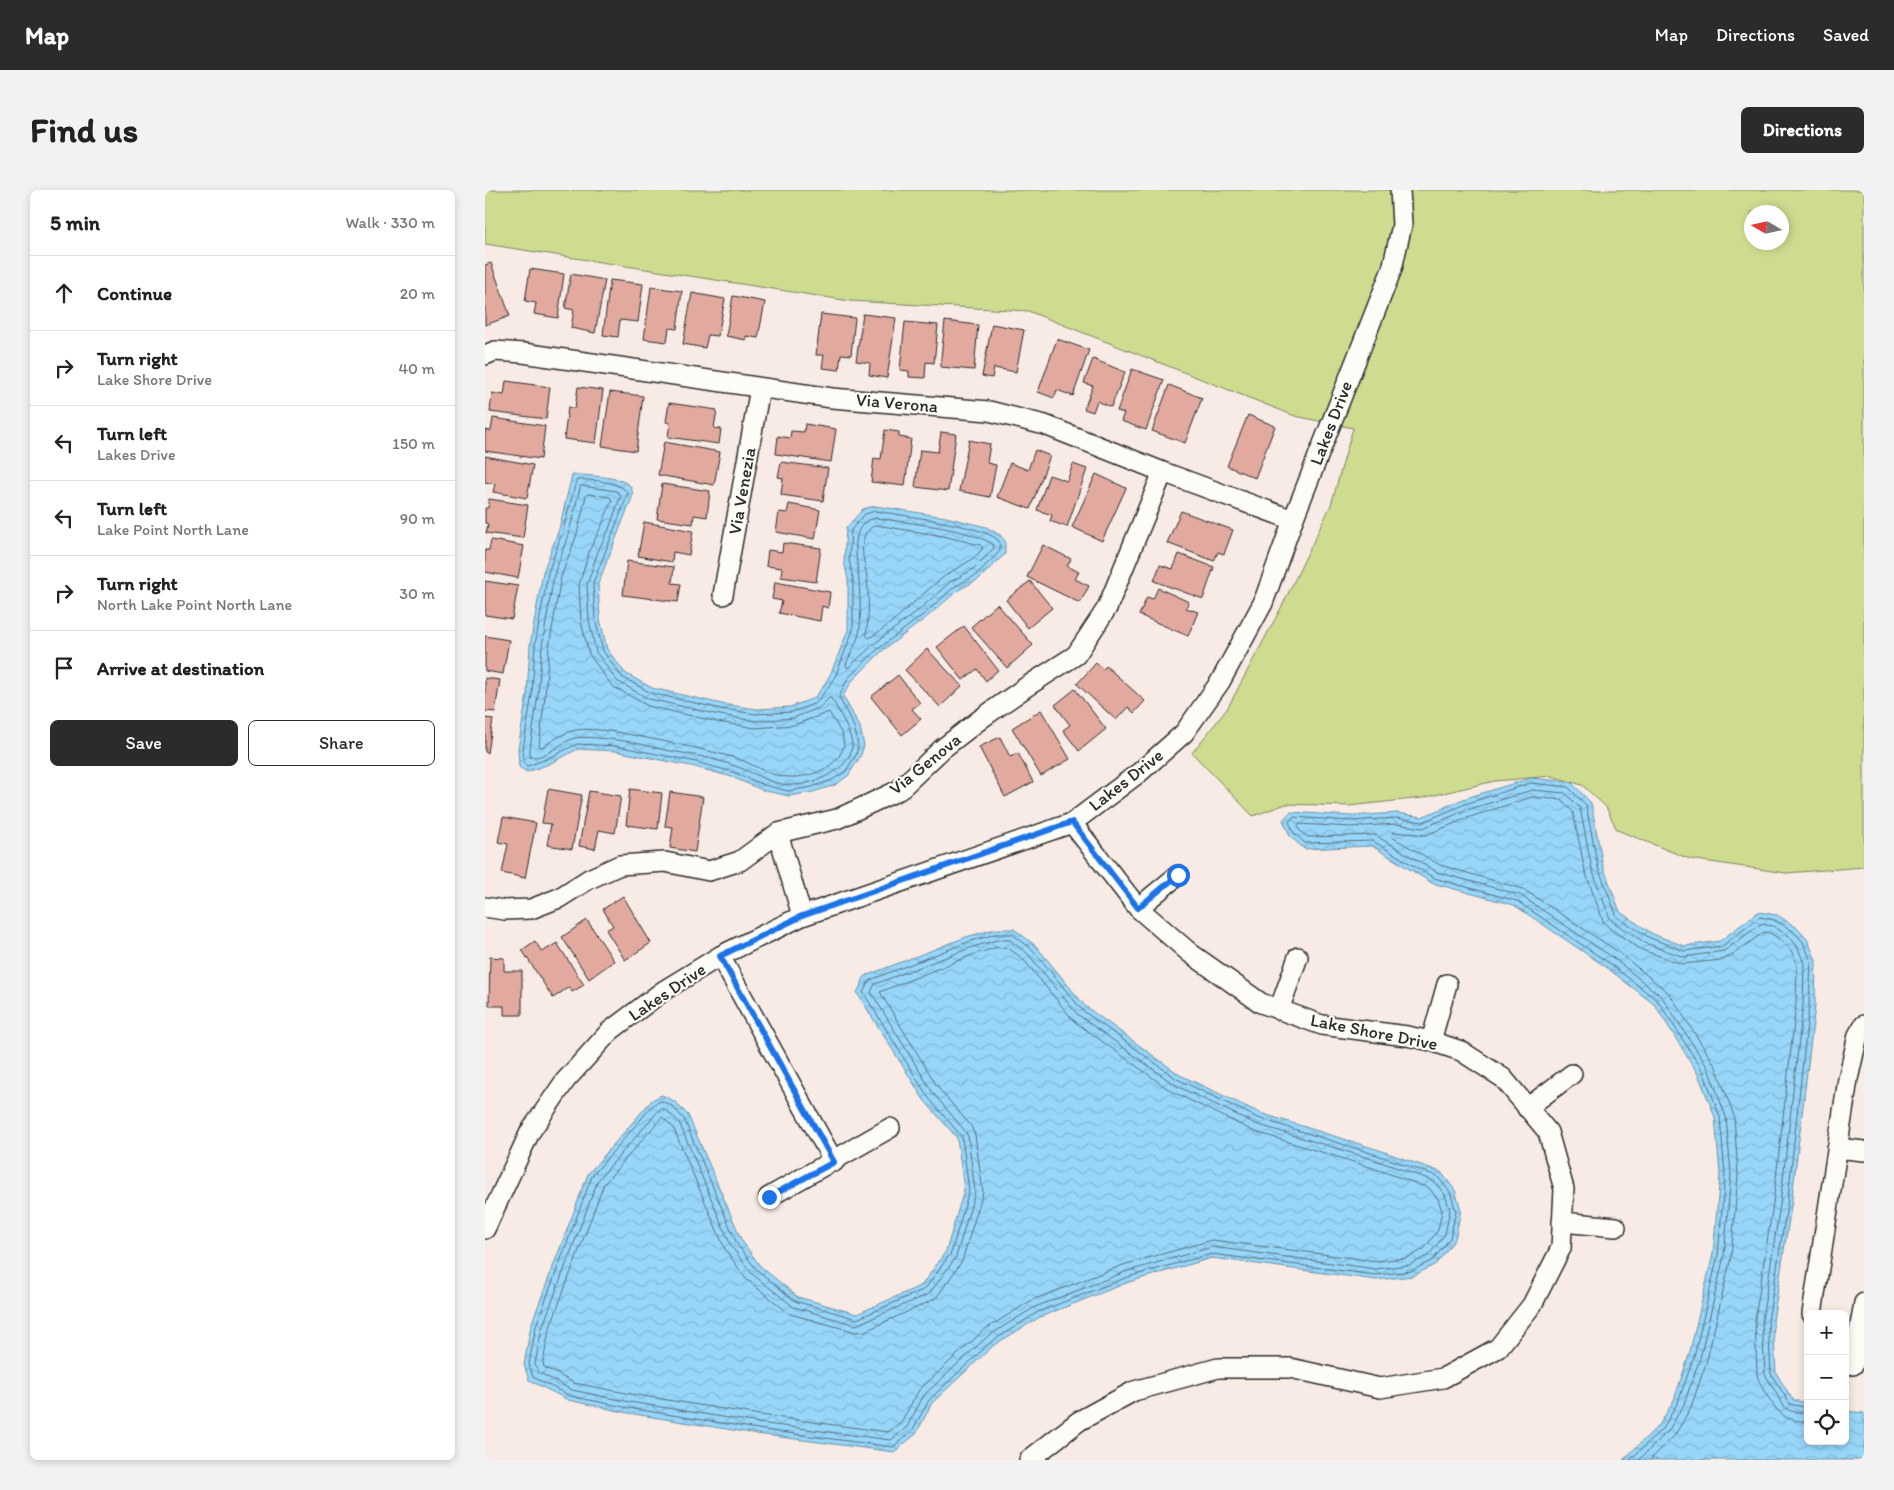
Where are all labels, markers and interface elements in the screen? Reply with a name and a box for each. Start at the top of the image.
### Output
text: Map [25,21,69,50]
text: Map [1655,24,1688,46]
text: Directions [1716,24,1795,46]
text: Saved [1823,24,1869,46]
button: Directions [1741,107,1864,153]
text: Find us [30,109,138,151]
north arrow [1744,205,1789,250]
text: 5 min [50,210,100,235]
text: Walk · 330 m [345,213,435,232]
icon: ahead [50,279,78,307]
text: Continue [97,282,172,305]
text: 20 m [400,284,435,303]
text: Turn right [97,347,178,370]
icon: right [50,354,78,382]
text: 40 m [398,359,435,378]
text: Lake Shore Drive [97,370,212,389]
street label: Lakes Drive [1305,378,1357,468]
street label: Via Verona [855,388,939,418]
text: Turn left [97,422,167,445]
icon: left [50,429,78,457]
text: 150 m [392,434,435,453]
text: Lakes Drive [97,445,176,464]
street label: Via Venezia [724,445,761,536]
text: Turn left [97,497,167,520]
icon: left [50,504,78,532]
text: 90 m [400,509,435,528]
text: Lake Point North Lane [97,520,249,539]
text: Turn right [97,572,178,595]
icon: right [50,579,78,607]
text: 30 m [399,584,435,603]
text: North Lake Point North Lane [97,595,292,614]
icon: arrive [50,654,78,682]
text: Arrive at destination [97,657,264,680]
button: Save [50,720,238,766]
button: Share [248,720,435,766]
street label: Via Genova [885,728,965,800]
street label: Lakes Drive [1084,744,1168,816]
route start [1167,864,1190,887]
street label: Lakes Drive [624,958,710,1026]
street label: Lake Shore Drive [1308,1009,1440,1055]
route end [758,1186,781,1209]
map controls [1804,1310,1849,1445]
button: + [1804,1310,1849,1355]
button: − [1804,1355,1849,1400]
button: locate [1804,1400,1849,1445]

